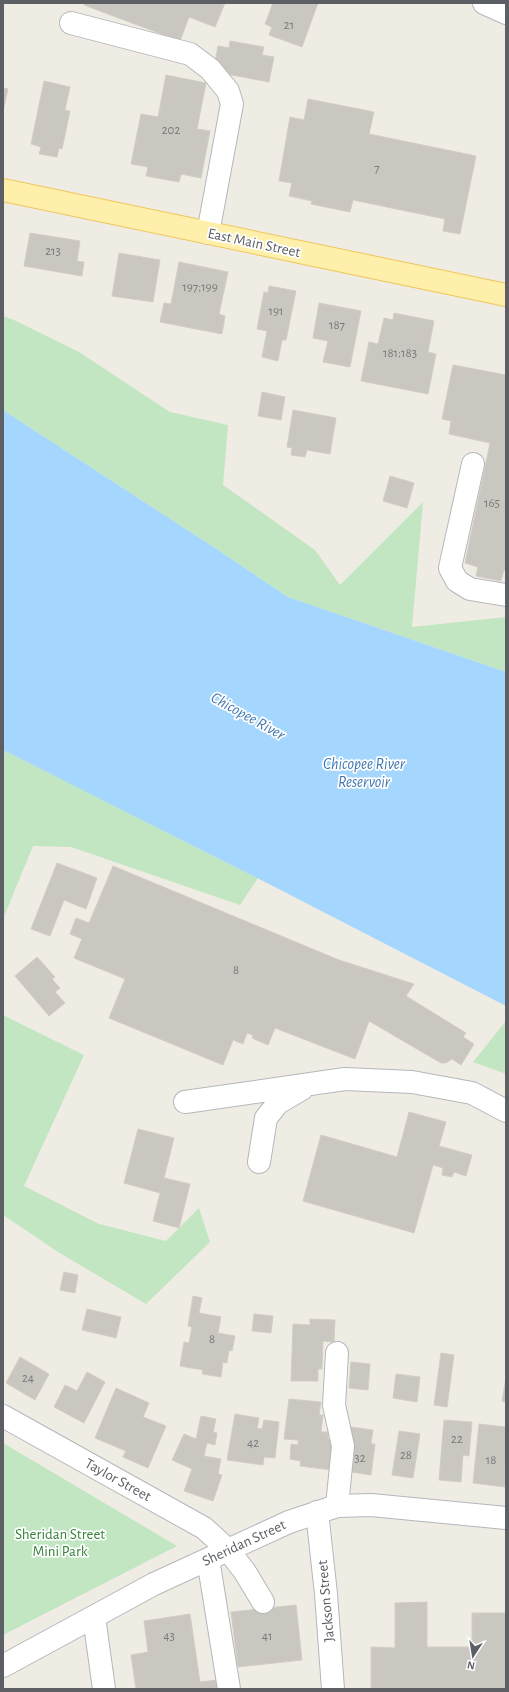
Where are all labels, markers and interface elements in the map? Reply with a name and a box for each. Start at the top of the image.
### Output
house number: 21 [284,19,294,32]
house number: 202 [162,124,180,137]
house number: 7 [374,162,380,175]
street label: East Main Street [206,226,302,260]
house number: 213 [45,245,61,258]
house number: 197;199 [182,281,218,294]
house number: 191 [268,305,284,318]
house number: 187 [329,319,346,332]
house number: 181;183 [383,347,417,360]
house number: 165 [484,497,500,510]
water label: Chicopee River [208,689,288,744]
water label: Chicopee River Reservoir [323,756,406,790]
house number: 8 [233,964,239,977]
house number: 8 [209,1333,215,1346]
house number: 24 [22,1372,34,1385]
house number: 22 [451,1433,463,1446]
house number: 42 [247,1437,259,1450]
house number: 28 [400,1449,412,1462]
house number: 32 [354,1452,366,1465]
house number: 18 [486,1454,496,1467]
street label: Taylor Street [82,1456,154,1504]
street label: Sheridan Street [200,1517,288,1569]
park label: Sheridan Street Mini Park [15,1527,105,1559]
street label: Jackson Street [315,1559,337,1643]
house number: 43 [163,1630,175,1643]
house number: 41 [262,1630,272,1643]
north arrow [453,1636,493,1676]
text: N [466,1659,476,1671]

